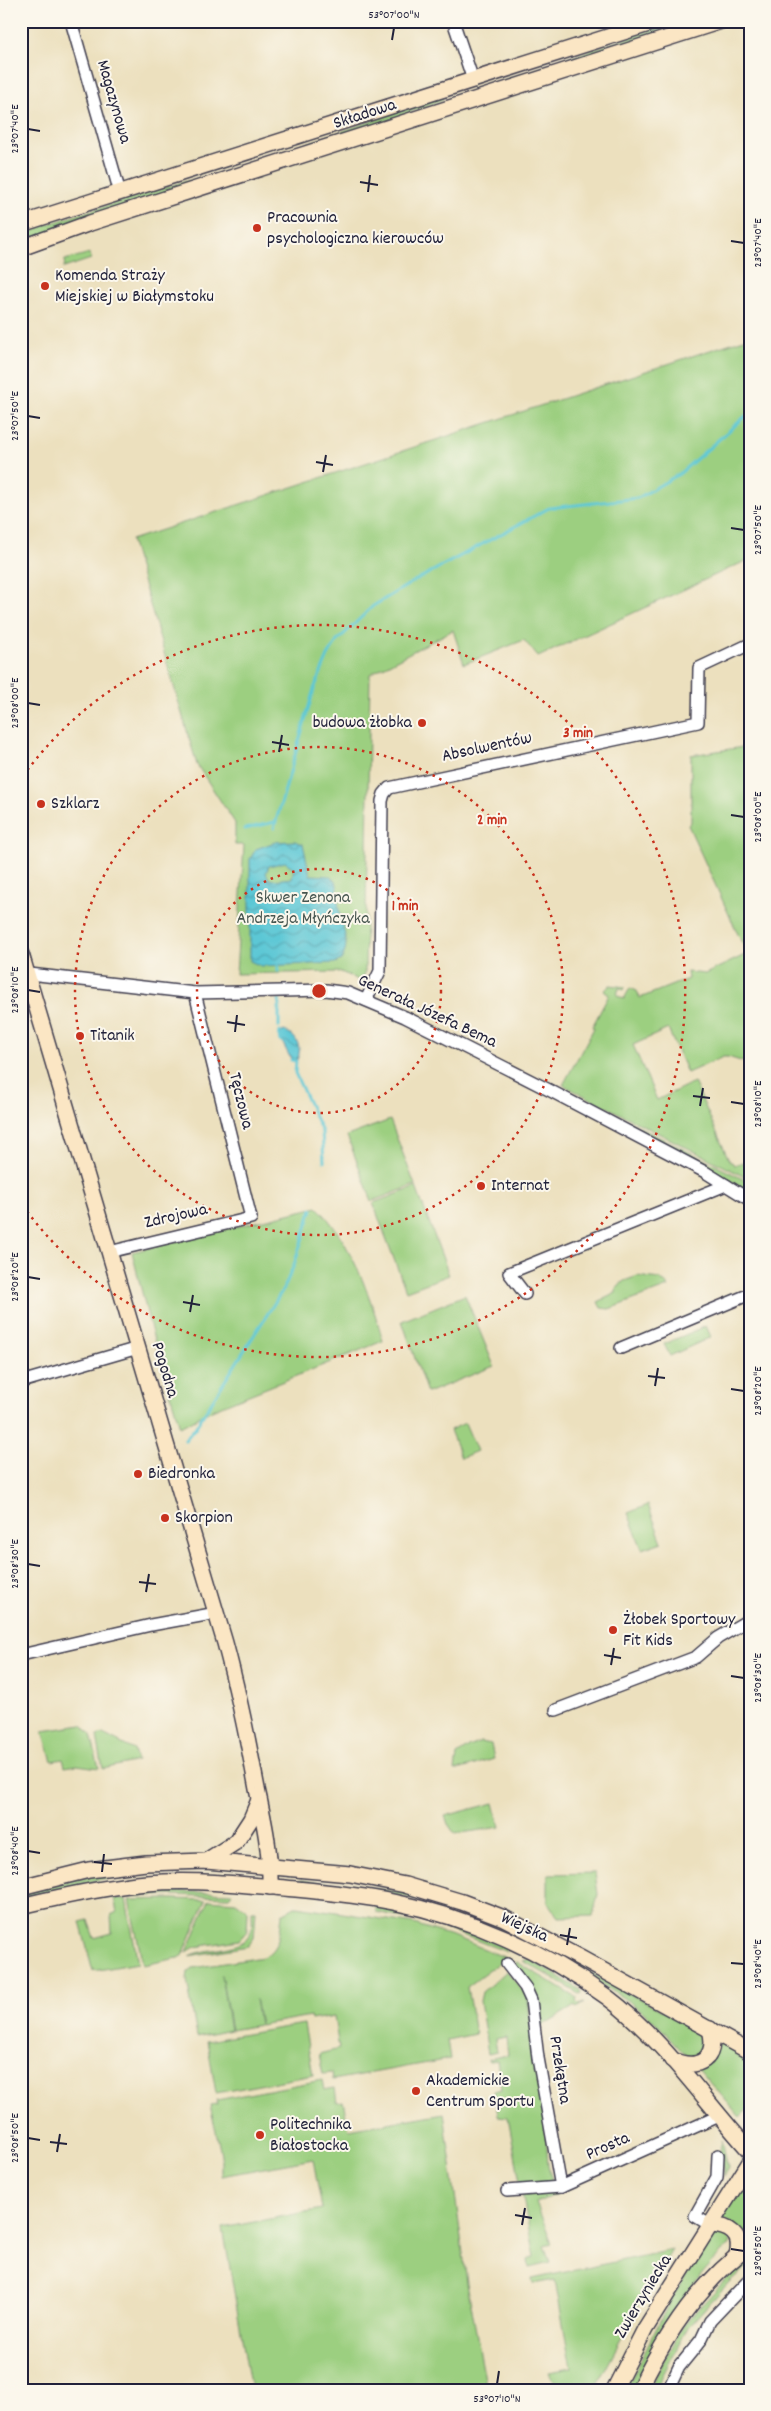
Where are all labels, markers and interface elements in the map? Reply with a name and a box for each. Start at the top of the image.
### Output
text: 53°07'00"N [368,7,420,24]
street label: Magazynowa [89,57,137,147]
street label: Składowa [330,93,400,137]
text: 23°07'40"E [7,104,24,154]
place label: Pracownia psychologiczna kierowców [267,206,444,252]
text: 23°07'40"E [750,218,767,268]
marker: Pracownia psychologiczna kierowców [251,222,263,234]
place label: Komenda Straży Miejskiej w Białymstoku [55,264,214,310]
marker: Komenda Straży Miejskiej w Białymstoku [39,280,51,292]
text: 23°07'50"E [7,391,24,441]
text: 23°07'50"E [750,505,767,555]
text: 23°08'00"E [7,677,24,728]
place label: budowa żłobka [313,711,413,736]
marker: budowa żłobka [416,717,428,729]
text: 3 min [563,723,593,745]
street label: Absolwentów [440,726,534,770]
text: 23°08'00"E [750,791,767,842]
place label: Szklarz [51,792,100,817]
marker: Szklarz [35,798,47,810]
text: 2 min [477,810,507,832]
park label: Skwer Zenona Andrzeja Młyńczyka [236,886,370,932]
text: 1 min [392,896,418,918]
text: 23°08'10"E [7,966,24,1014]
street label: Generała Józefa Bema [353,969,501,1055]
centre of rings [310,982,328,1000]
place label: Titanik [90,1024,135,1049]
marker: Titanik [74,1030,86,1042]
street label: Tęczowa [221,1070,259,1132]
text: 23°08'10"E [750,1080,767,1128]
place label: Internat [491,1174,550,1199]
marker: Internat [475,1180,487,1192]
street label: Zdrojowa [142,1198,210,1236]
text: 23°08'20"E [7,1252,24,1302]
street label: Pogodna [144,1339,184,1402]
text: 23°08'20"E [750,1366,767,1416]
place label: Biedronka [148,1462,216,1487]
marker: Biedronka [132,1468,144,1480]
place label: Skorpion [175,1506,233,1531]
marker: Skorpion [159,1512,171,1524]
text: 23°08'30"E [7,1539,24,1589]
place label: Żłobek Sportowy Fit Kids [623,1608,736,1654]
marker: Żłobek Sportowy Fit Kids [607,1624,619,1636]
text: 23°08'30"E [750,1653,767,1703]
text: 23°08'40"E [7,1826,24,1876]
street label: Wiejska [496,1906,552,1950]
text: 23°08'40"E [750,1939,767,1989]
street label: Przekątna [541,2034,577,2106]
place label: Akademickie Centrum Sportu [426,2069,534,2115]
marker: Akademickie Centrum Sportu [410,2085,422,2097]
text: 23°08'50"E [7,2112,24,2163]
place label: Politechnika Białostocka [270,2113,352,2159]
street label: Prosta [582,2126,634,2168]
marker: Politechnika Białostocka [254,2129,266,2141]
text: 23°08'50"E [750,2225,767,2276]
street label: Zwierzyniecka [609,2250,679,2344]
text: 53°07'10"N [473,2391,521,2408]

